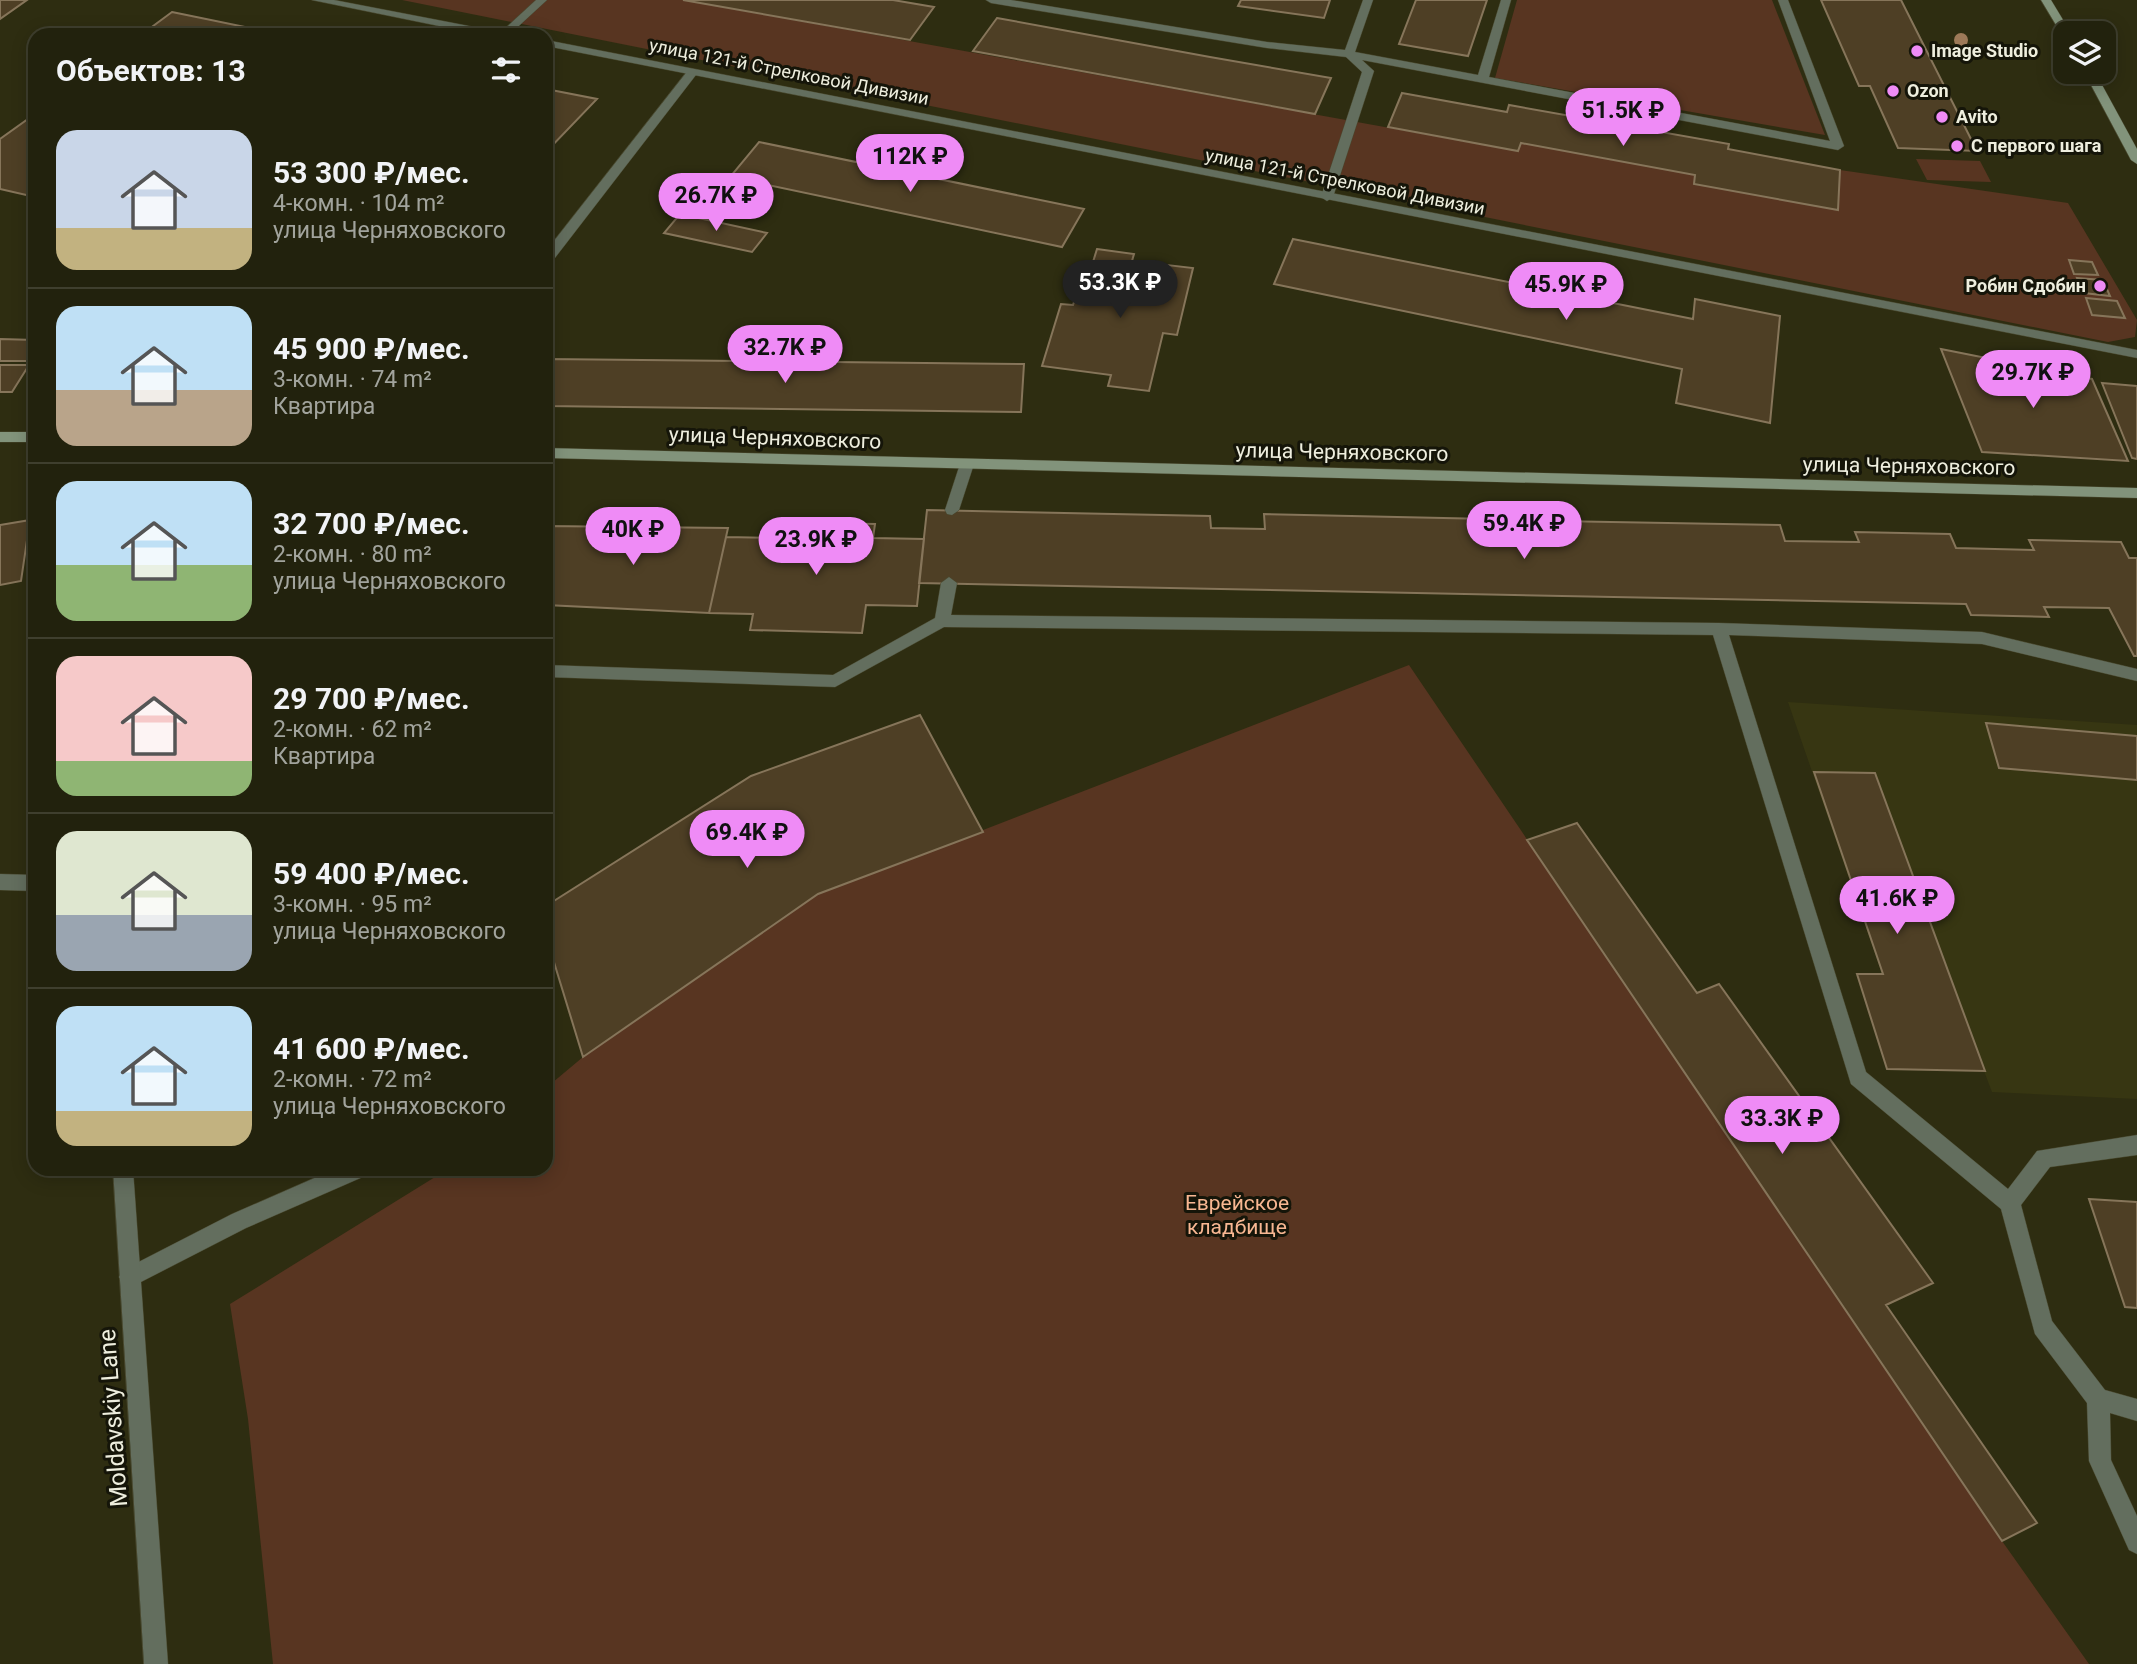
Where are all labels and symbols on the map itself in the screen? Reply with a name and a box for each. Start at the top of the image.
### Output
street label: улица 121-й Стрелковой Дивизии [648,34,931,109]
place label: Image Studio [1931,40,2038,61]
marker: Image Studio [1909,43,1925,59]
place label: Ozon [1907,80,1949,101]
marker: Ozon [1885,83,1901,99]
pin: 51.5K ₽ [1558,88,1688,148]
place label: Avito [1956,106,1998,127]
marker: Avito [1934,109,1950,125]
pin: 112K ₽ [853,134,967,194]
place label: С первого шага [1971,135,2102,156]
marker: С первого шага [1949,138,1965,154]
street label: улица 121-й Стрелковой Дивизии [1204,144,1487,219]
pin: 26.7K ₽ [651,174,781,233]
pin: 53.3K ₽ [1055,260,1185,320]
pin: 45.9K ₽ [1501,262,1631,322]
place label: Робин Сдобин [1966,275,2086,296]
marker: Робин Сдобин [2092,278,2108,294]
pin: 32.7K ₽ [720,326,850,385]
pin: 29.7K ₽ [1968,350,2098,410]
street label: улица Черняховского [668,422,882,454]
street label: улица Черняховского [1235,438,1449,466]
street label: улица Черняховского [1802,452,2016,480]
pin: 59.4K ₽ [1459,502,1589,561]
pin: 40K ₽ [584,508,682,567]
pin: 23.9K ₽ [751,518,881,577]
pin: 69.4K ₽ [682,810,812,870]
pin: 41.6K ₽ [1832,876,1962,936]
pin: 33.3K ₽ [1717,1096,1847,1156]
park label: Еврейское кладбище [1185,1191,1289,1239]
street label: Moldavskiy Lane [93,1328,133,1508]

